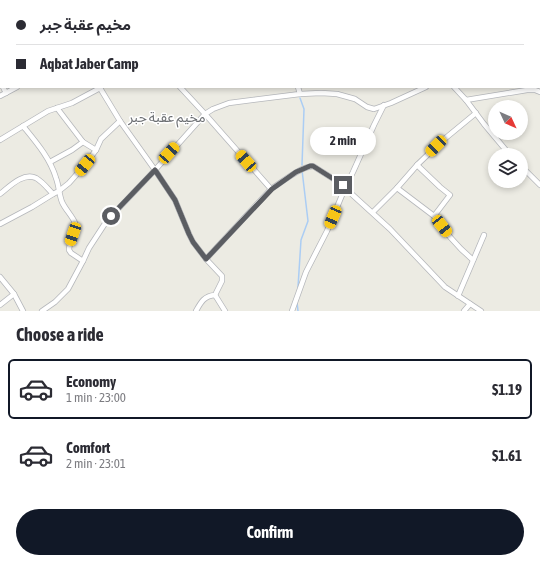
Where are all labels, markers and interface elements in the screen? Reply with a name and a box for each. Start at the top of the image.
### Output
text: مخيم عقبة جبر [40,16,131,33]
text: Aqbat Jaber Camp [40,55,139,72]
north arrow [488,100,528,140]
map controls [488,100,528,188]
district label: مخيم عقبة جبر [127,109,206,128]
callout: 2 min [310,127,376,155]
text: 2 min [330,133,356,148]
car [423,133,449,159]
car [157,140,181,166]
car [234,148,258,174]
button: layers [488,148,528,188]
car [73,152,97,178]
route end [334,176,352,194]
car [323,204,343,230]
route start [102,207,120,225]
car [430,213,454,239]
car [63,221,83,247]
text: Choose a ride [16,324,104,345]
icon: car [18,371,54,407]
text: Economy [66,373,116,390]
text: $1.19 [492,381,522,398]
text: 1 min · 23:00 [66,390,126,405]
icon: car [18,437,54,473]
text: Comfort [66,439,110,456]
text: $1.61 [492,447,522,464]
text: 2 min · 23:01 [66,456,126,471]
button: Confirm [16,509,524,555]

